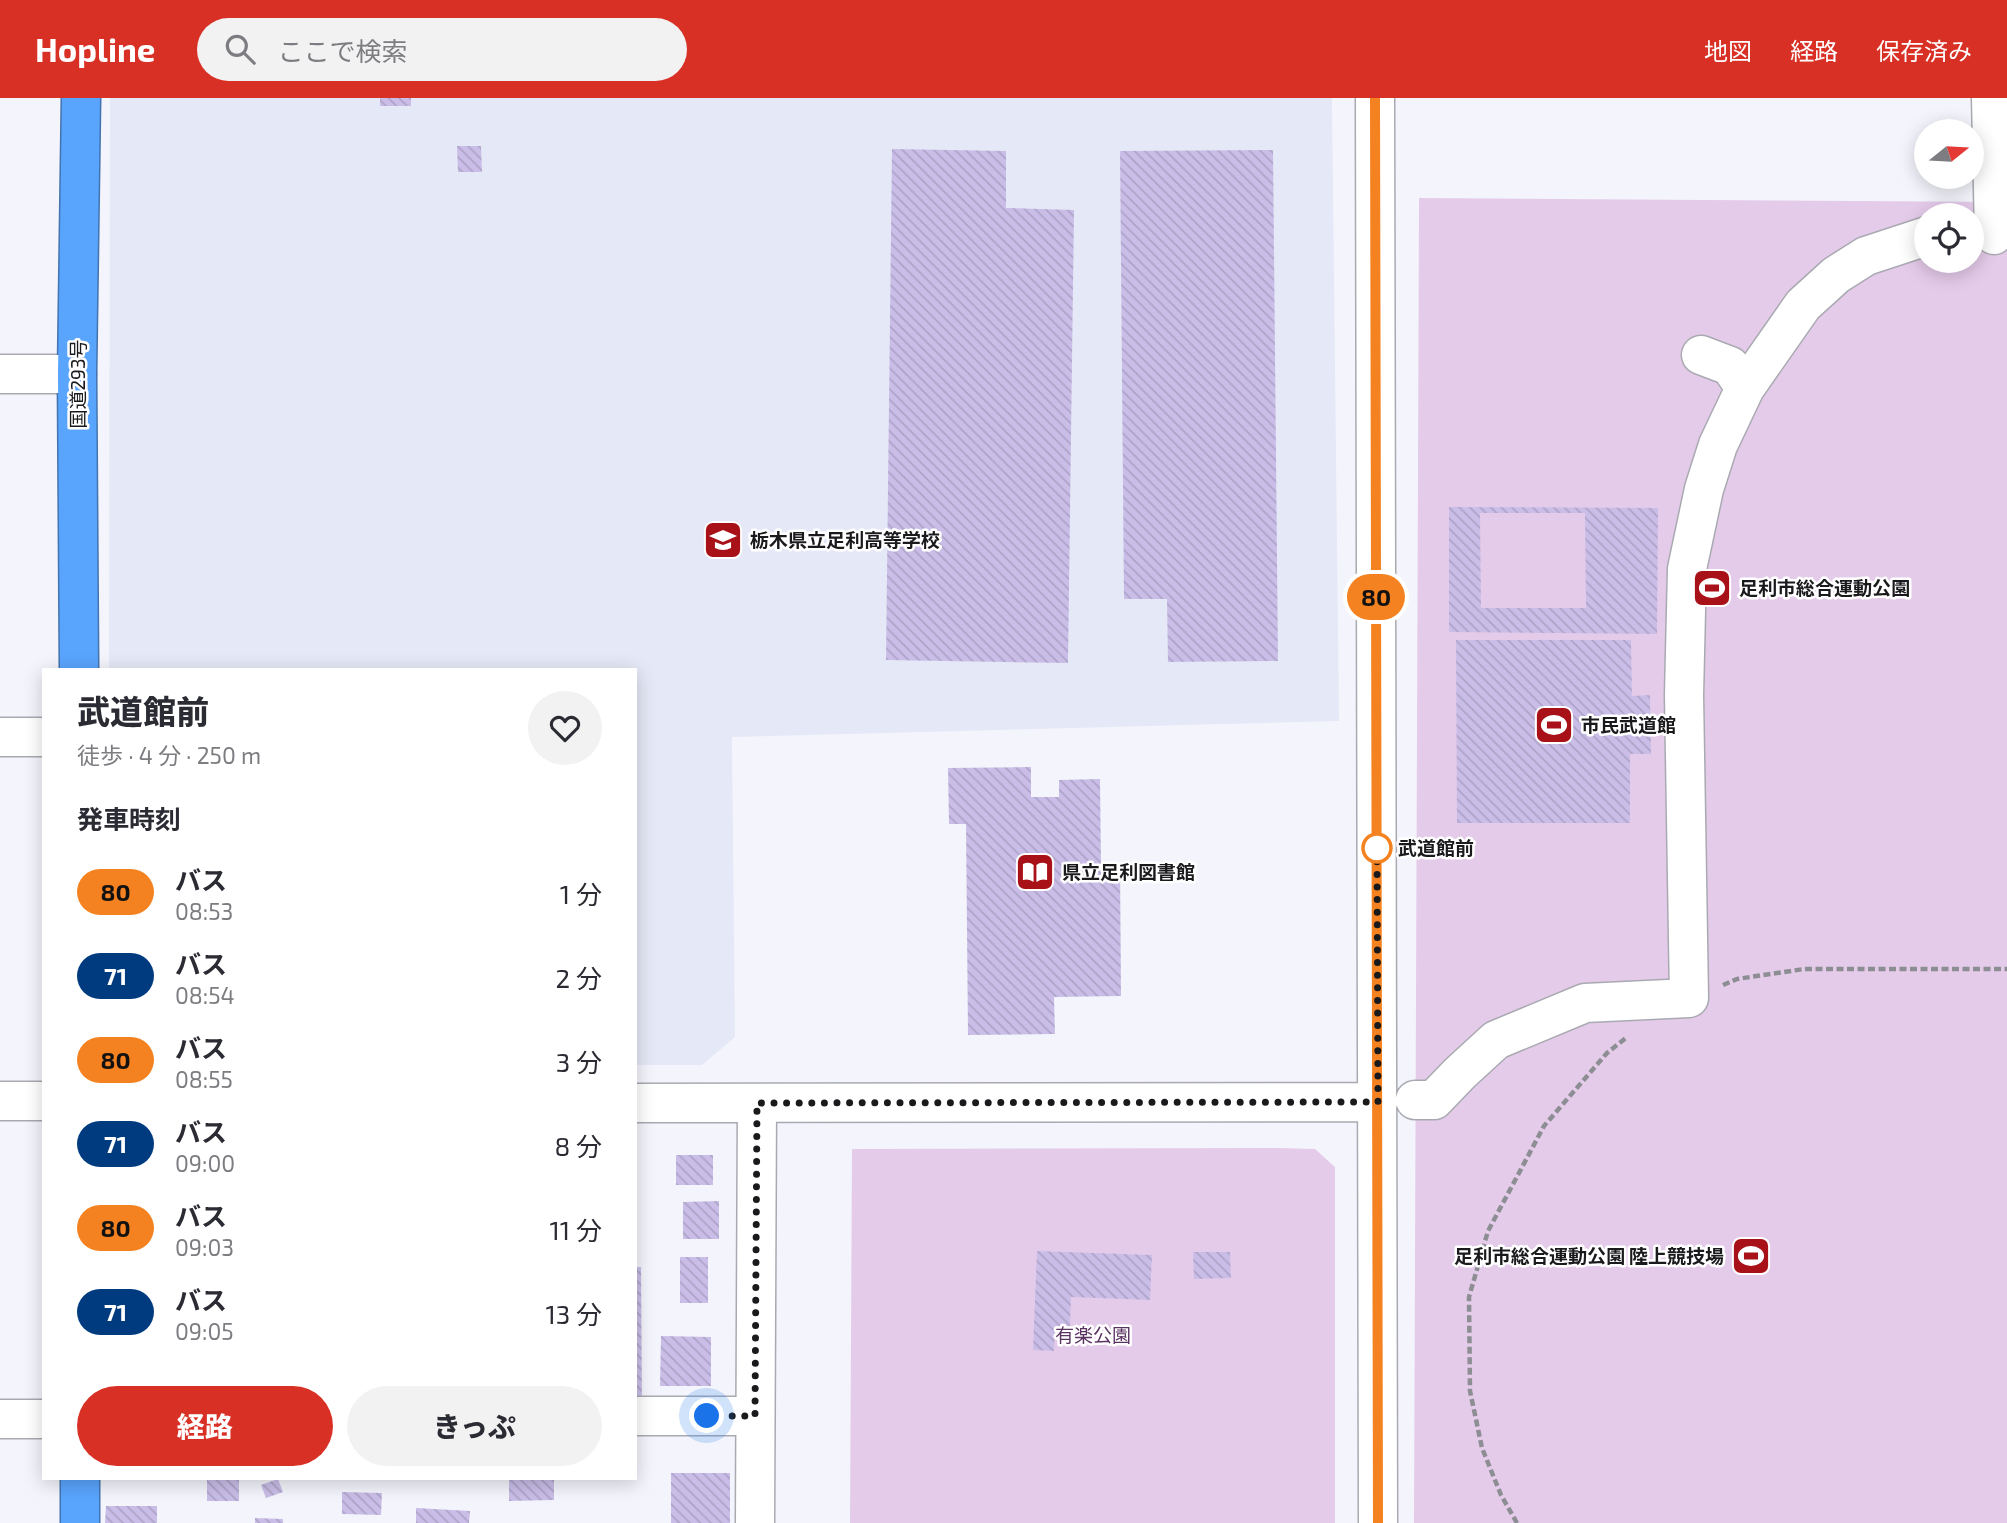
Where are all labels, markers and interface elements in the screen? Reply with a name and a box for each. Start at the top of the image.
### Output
search box [197,18,687,81]
text: Hopline [35,29,155,69]
icon: search [221,30,259,68]
text: ここで検索 [277,35,407,66]
text: 地図 [1704,36,1752,65]
text: 経路 [1790,36,1838,65]
text: 保存済み [1876,36,1972,65]
north arrow [1914,119,1984,189]
map controls [1914,119,1984,273]
button: locate [1914,203,1984,273]
street label: 国道293号 [66,339,89,429]
school or university icon: 栃木県立足利高等学校 [702,519,744,561]
place label: 栃木県立足利高等学校 [750,528,940,551]
sports icon: 足利市総合運動公園 [1691,567,1733,609]
line badge: 80 [1344,574,1408,620]
place label: 足利市総合運動公園 [1739,576,1910,599]
text: 80 [1361,582,1391,611]
text: 武道館前 [77,691,209,731]
button: heart [528,691,602,765]
sports icon: 市民武道館 [1533,704,1575,746]
place label: 市民武道館 [1581,713,1676,736]
text: 徒歩 · 4 分 · 250 m [77,741,261,769]
text: 発車時刻 [77,803,181,834]
marker: 武道館前 [1362,833,1392,863]
place label: 武道館前 [1398,836,1474,859]
library icon: 県立足利図書館 [1014,851,1056,893]
place label: 県立足利図書館 [1062,860,1195,883]
text: バス [175,864,227,895]
text: 80 [100,877,131,906]
text: 1 分 [560,878,602,909]
text: 08:53 [175,897,233,925]
text: バス [175,948,227,979]
text: 71 [104,961,127,990]
text: 2 分 [556,962,602,993]
text: 08:54 [175,981,235,1009]
text: バス [175,1032,227,1063]
text: 80 [100,1045,131,1074]
text: 3 分 [556,1046,602,1077]
text: 08:55 [175,1065,233,1093]
text: バス [175,1116,227,1147]
text: 71 [104,1129,127,1158]
text: 8 分 [554,1130,602,1161]
text: 09:00 [175,1149,235,1177]
text: バス [175,1200,227,1231]
text: 80 [100,1213,131,1242]
text: 11 分 [550,1214,602,1245]
text: 09:03 [175,1233,234,1261]
sports icon: 足利市総合運動公園 陸上競技場 [1730,1235,1772,1277]
place label: 足利市総合運動公園 陸上競技場 [1454,1244,1724,1267]
text: バス [175,1284,227,1315]
text: 71 [104,1297,127,1326]
text: 13 分 [545,1298,602,1329]
text: 09:05 [175,1317,234,1345]
park label: 有楽公園 [1055,1323,1131,1346]
button: 経路 [77,1386,333,1466]
button: きっぷ [347,1386,602,1466]
your location [689,1398,724,1433]

